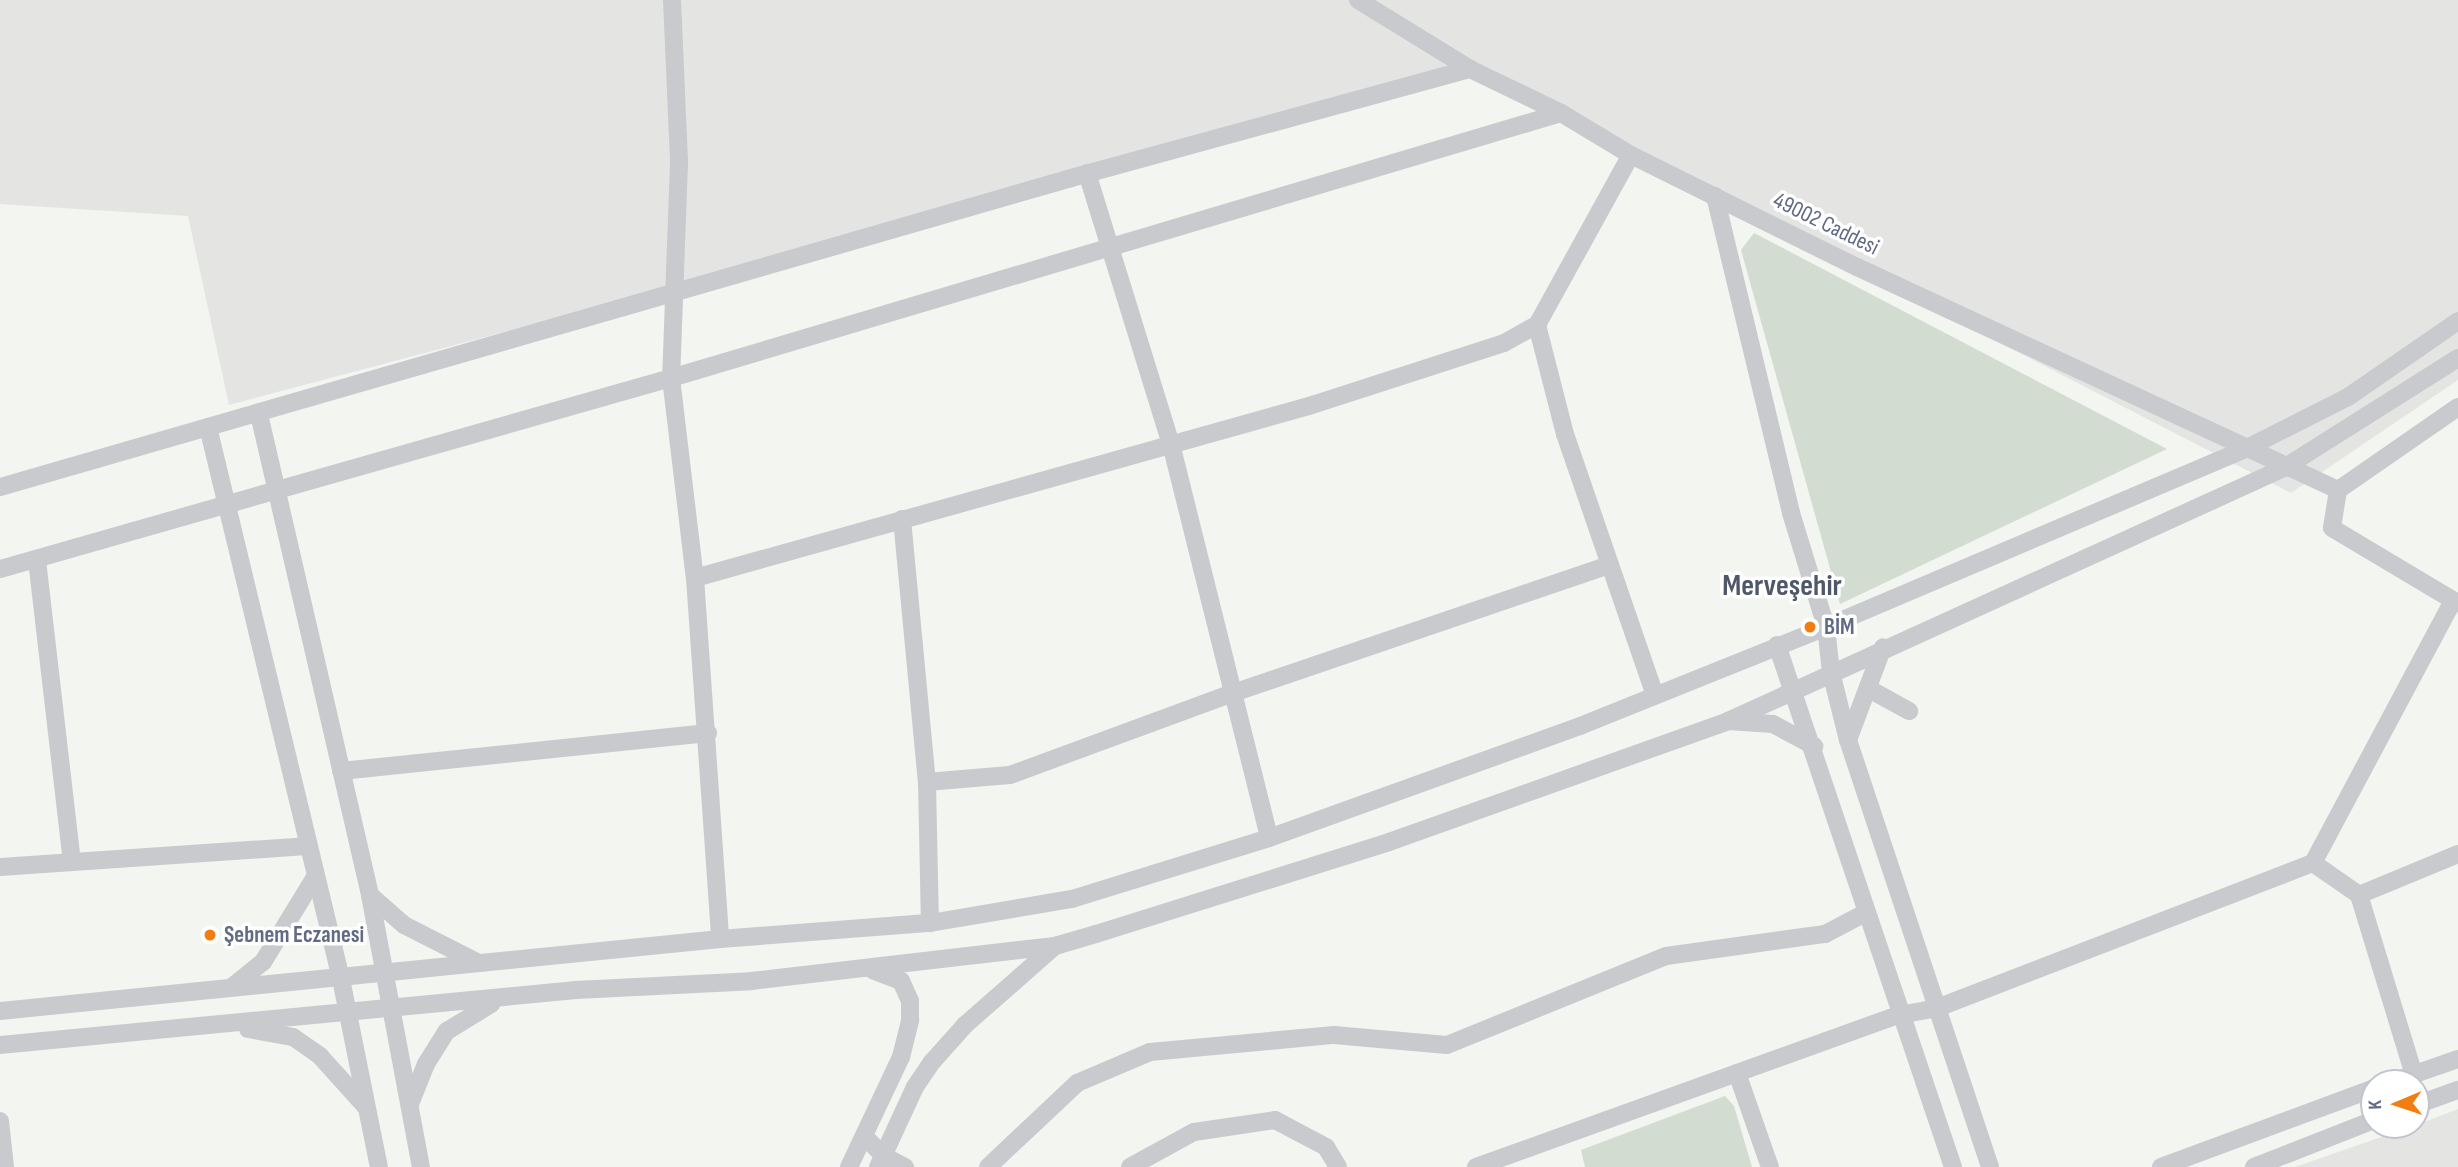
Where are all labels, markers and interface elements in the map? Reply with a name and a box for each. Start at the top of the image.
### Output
street label: 49002 Caddesi [1769,187,1883,261]
district label: Merveşehir [1722,568,1842,604]
place label: BİM [1824,613,1855,641]
marker: BİM [1802,619,1818,635]
place label: Şebnem Eczanesi [224,921,364,949]
marker: Şebnem Eczanesi [202,927,218,943]
north arrow [2360,1069,2430,1139]
text: K [2364,1100,2387,1110]

